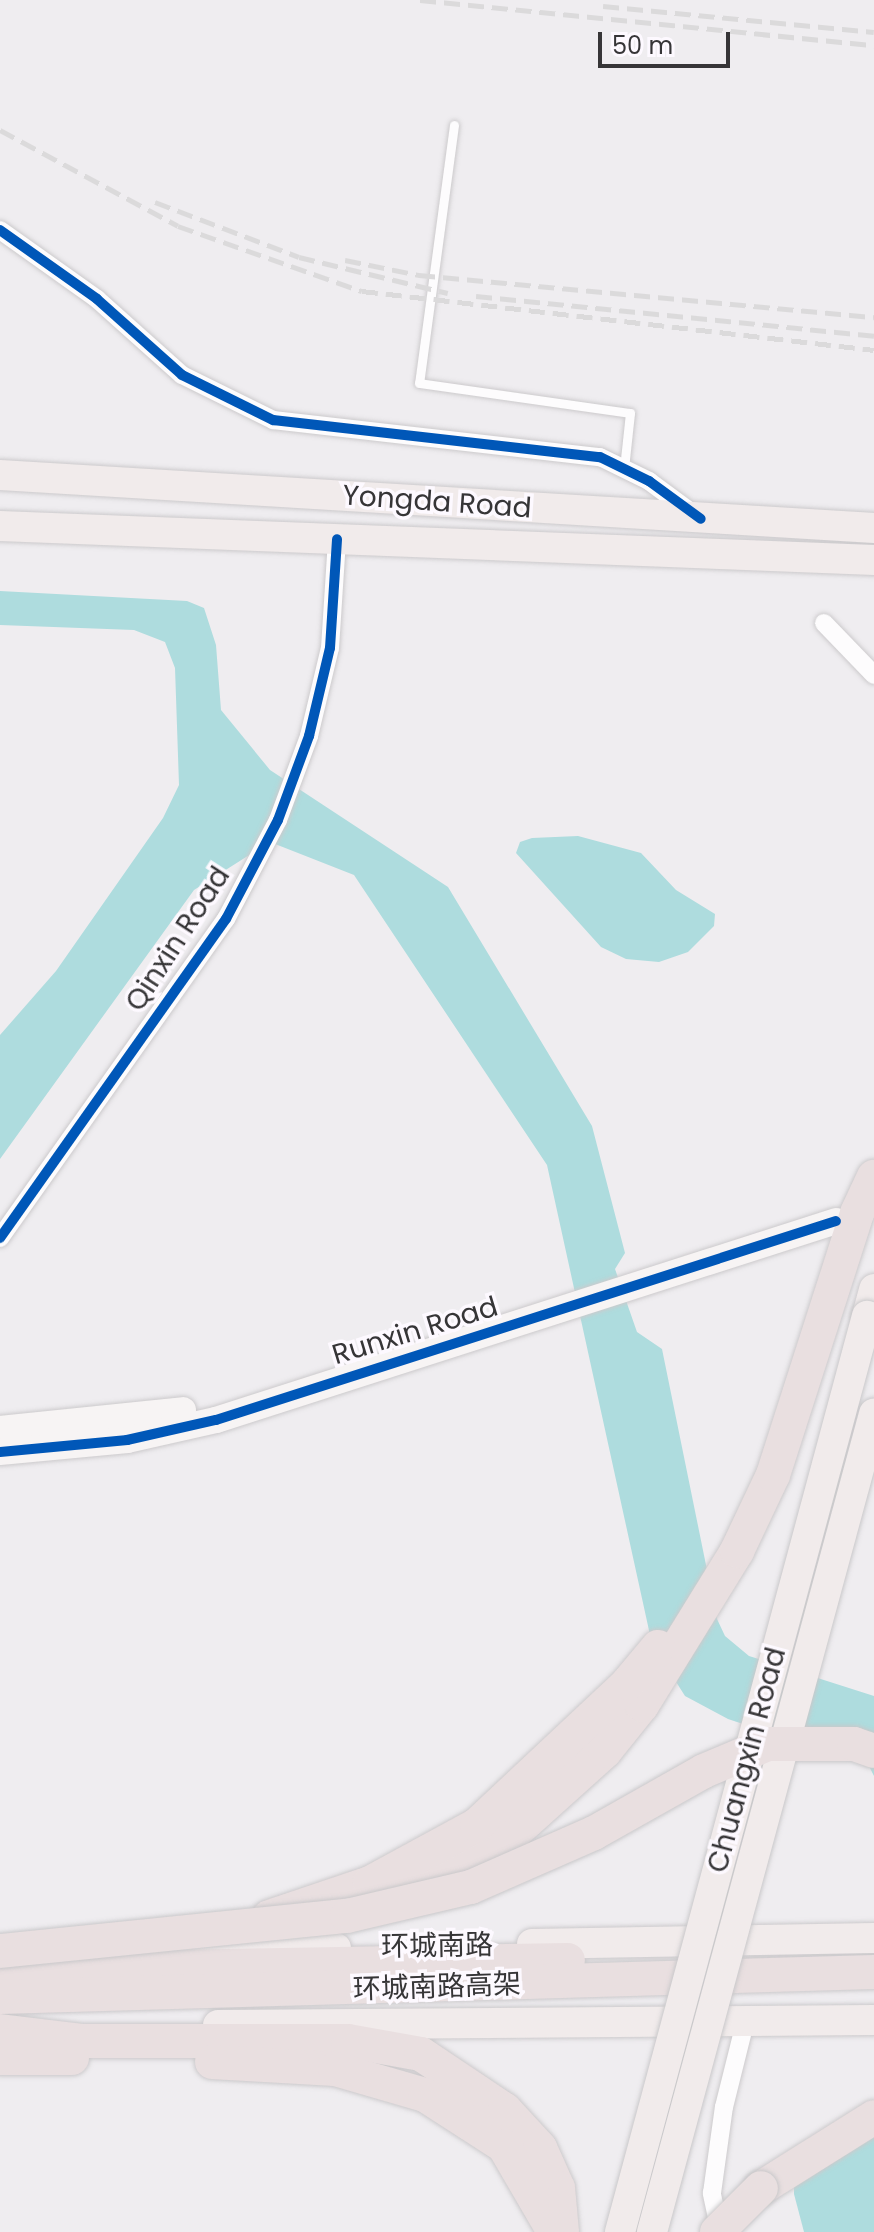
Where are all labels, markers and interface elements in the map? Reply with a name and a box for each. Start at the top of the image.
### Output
scale bar [602,16,734,66]
text: 50 m [612,29,673,62]
street label: Yongda Road [341,479,533,525]
street label: Qinxin Road [119,861,237,1017]
street label: Runxin Road [328,1290,502,1372]
street label: Chuangxin Road [701,1644,793,1876]
street label: 环城南路 [381,1928,493,1964]
street label: 环城南路高架 [352,1967,522,2007]

